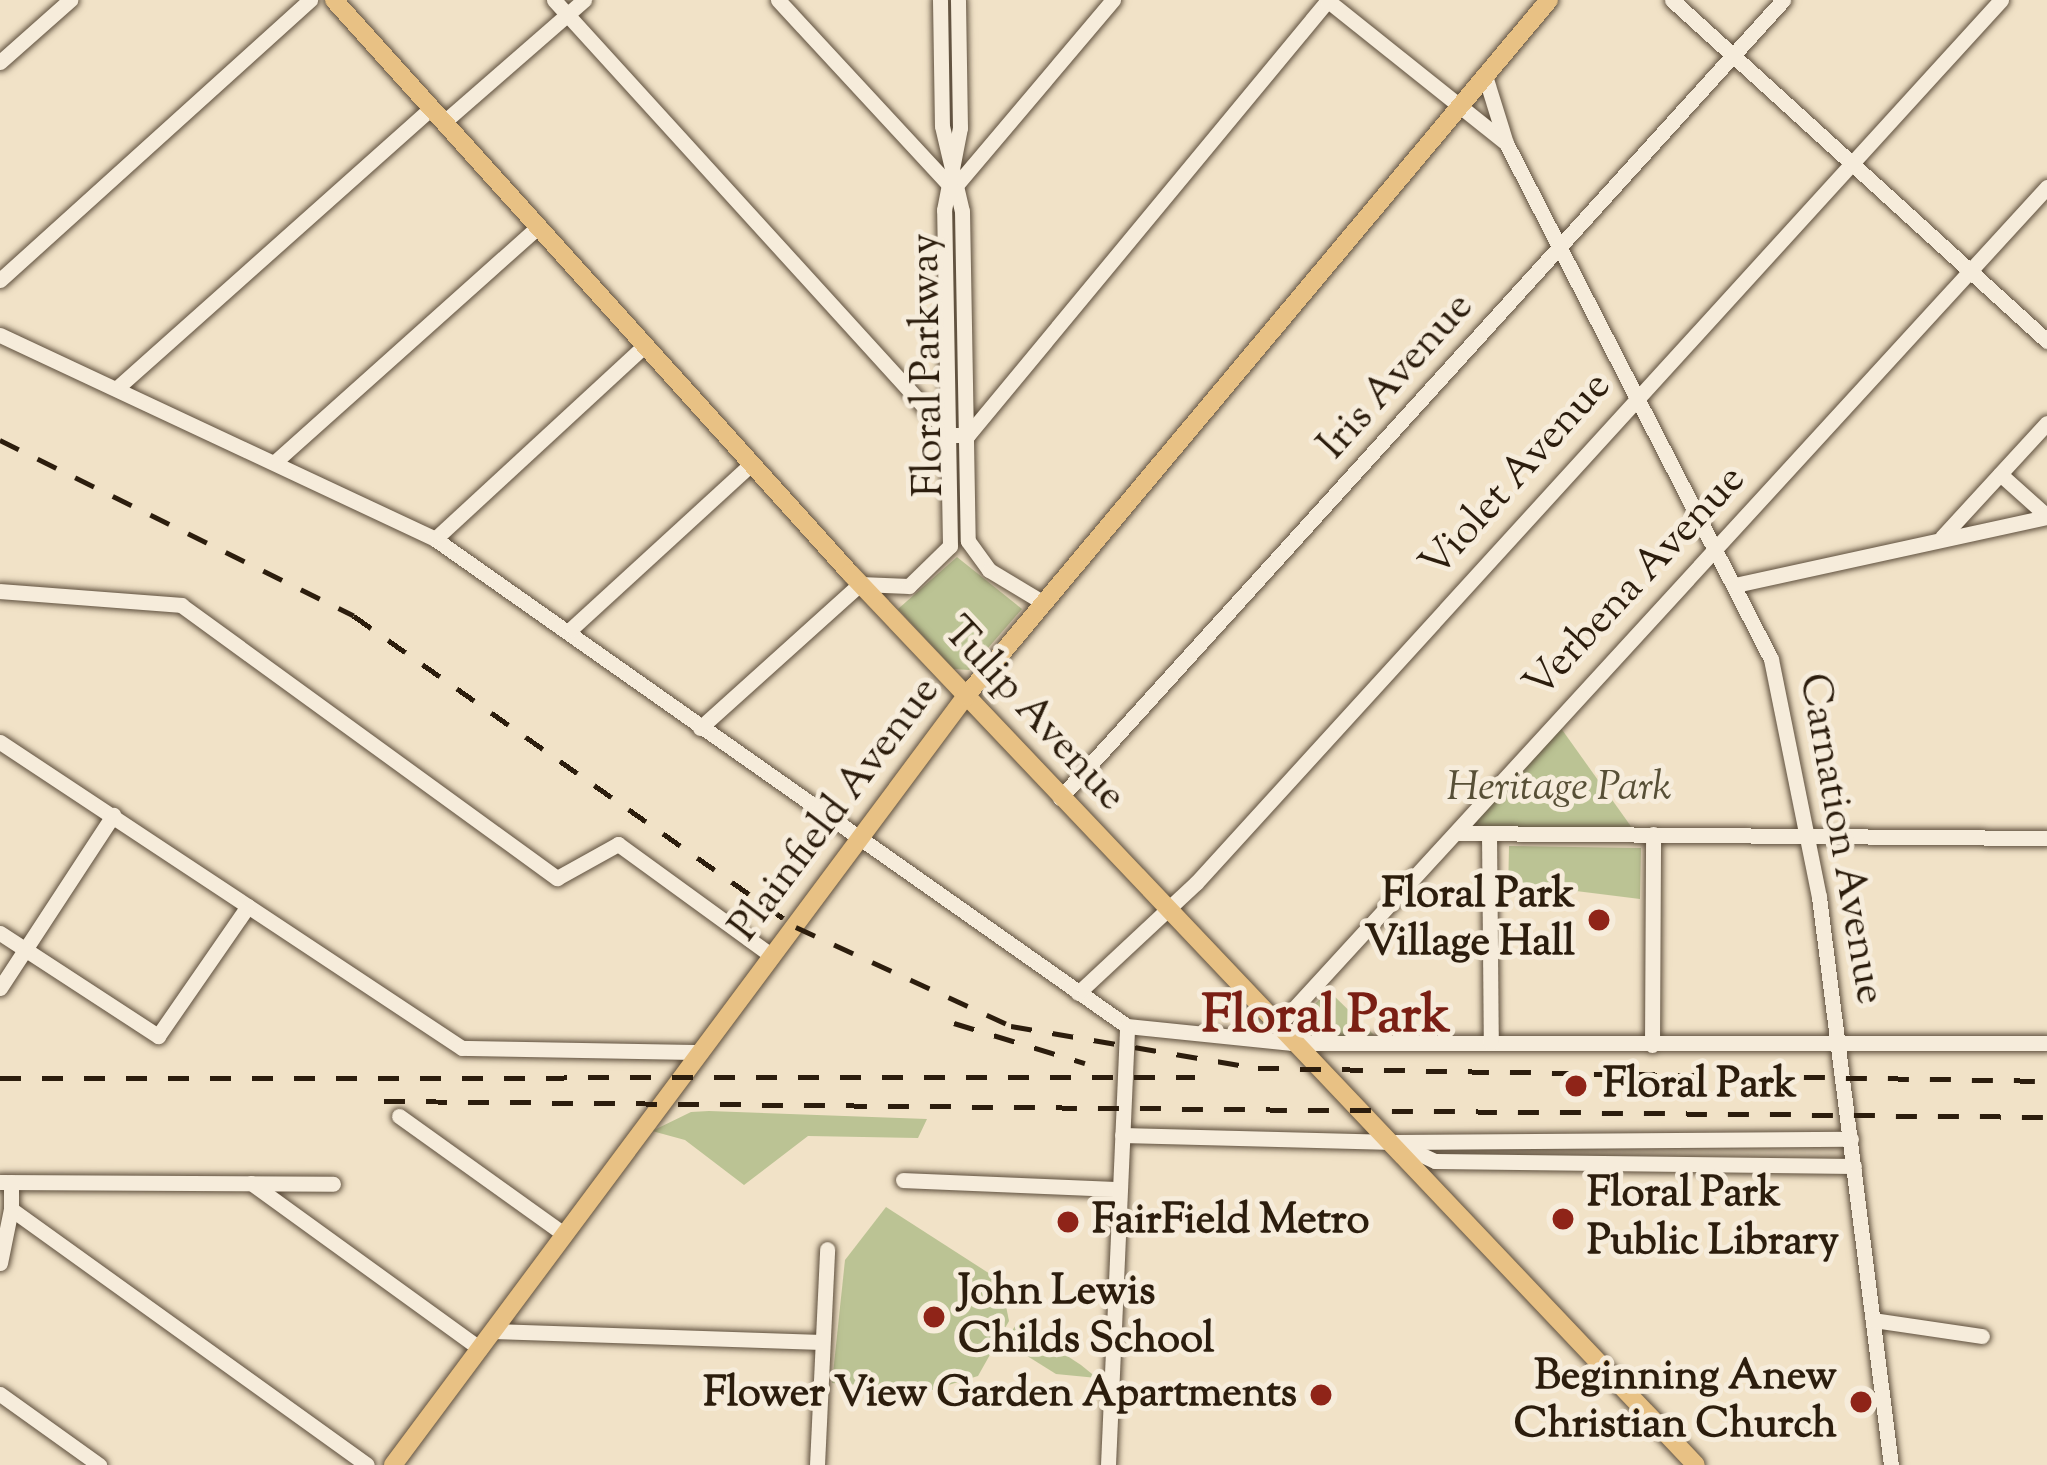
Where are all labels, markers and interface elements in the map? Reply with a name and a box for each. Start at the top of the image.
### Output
street label: Floral Parkway [902,233,956,497]
street label: Iris Avenue [1309,283,1485,471]
street label: Violet Avenue [1411,362,1623,590]
street label: Verbena Avenue [1515,456,1757,710]
street label: Tulip Avenue [931,608,1135,822]
street label: Plainfield Avenue [720,668,952,952]
street label: Carnation Avenue [1786,670,1894,1008]
park label: Heritage Park [1447,764,1671,814]
place label: Floral Park Village Hall [1365,871,1575,970]
marker: Floral Park Village Hall [1586,907,1612,933]
district label: Floral Park [1202,986,1450,1050]
place label: Floral Park [1603,1061,1797,1111]
marker: Floral Park [1560,1070,1592,1102]
place label: Floral Park Public Library [1587,1170,1839,1268]
place label: FairField Metro [1092,1197,1370,1247]
marker: Floral Park Public Library [1550,1206,1576,1232]
marker: FairField Metro [1055,1209,1081,1235]
place label: John Lewis Childs School [958,1268,1214,1366]
marker: John Lewis Childs School [921,1304,947,1330]
place label: Beginning Anew Christian Church [1514,1353,1837,1452]
place label: Flower View Garden Apartments [703,1370,1297,1420]
marker: Flower View Garden Apartments [1308,1382,1334,1408]
marker: Beginning Anew Christian Church [1848,1389,1874,1415]

